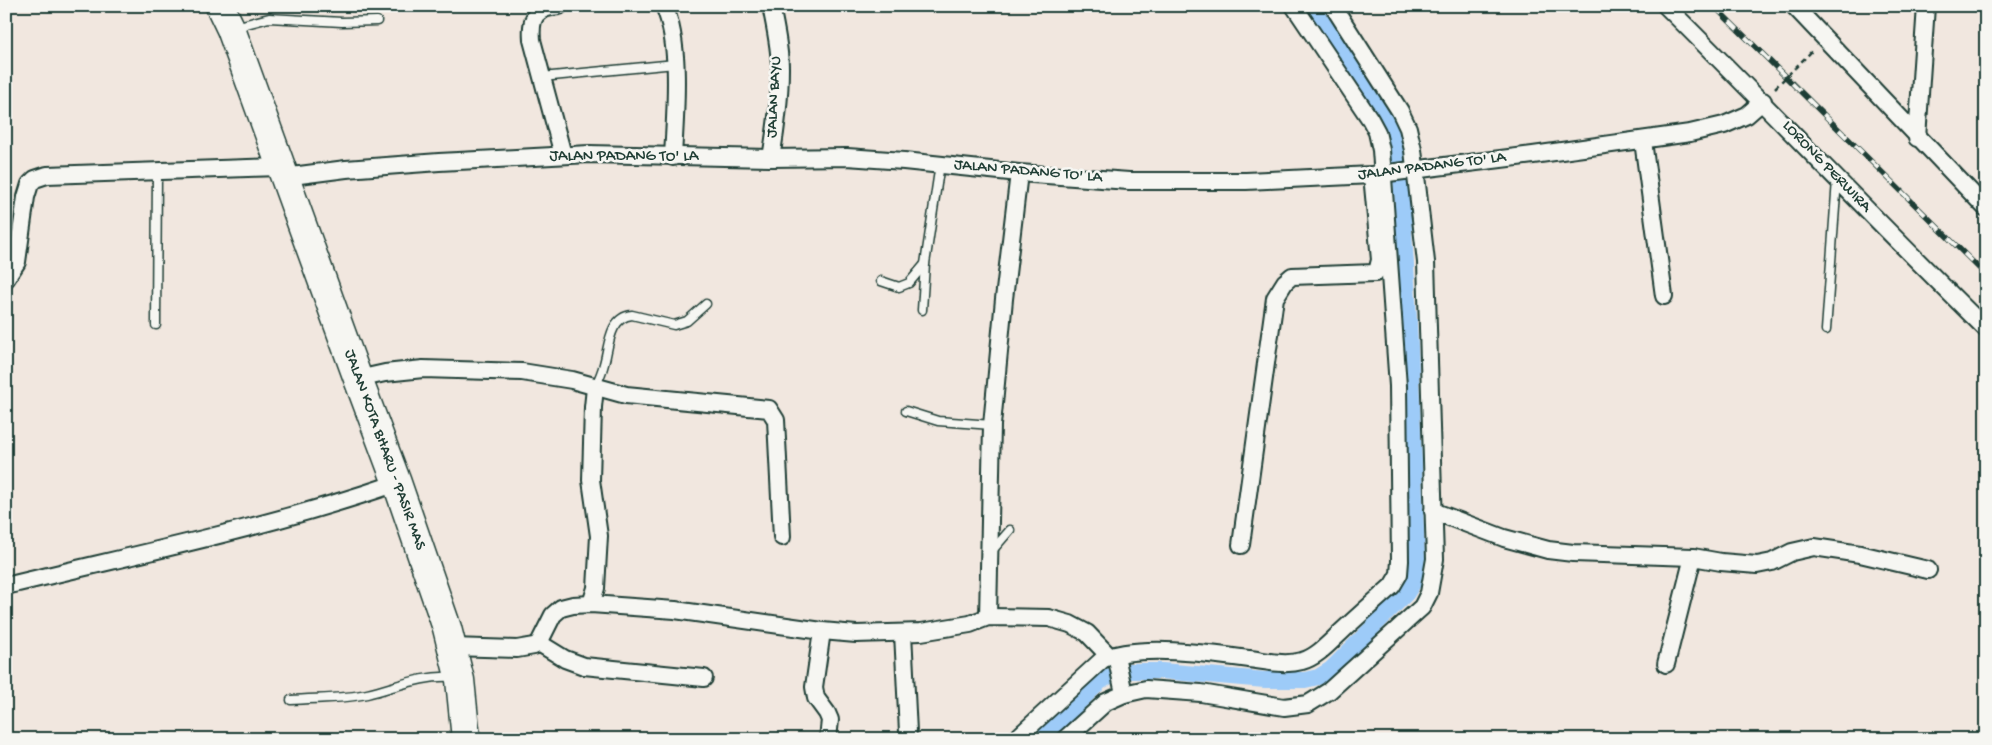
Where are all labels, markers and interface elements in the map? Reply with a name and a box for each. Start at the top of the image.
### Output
street label: JALAN BAYU [763,56,787,138]
street label: LORONG PERWIRA [1777,117,1876,218]
street label: JALAN PADANG TO' LA [550,148,700,167]
street label: JALAN PADANG TO' LA [1357,148,1509,185]
street label: JALAN PADANG TO' LA [953,156,1105,188]
street label: JALAN KOTA BHARU - PASIR MAS [339,347,429,553]

